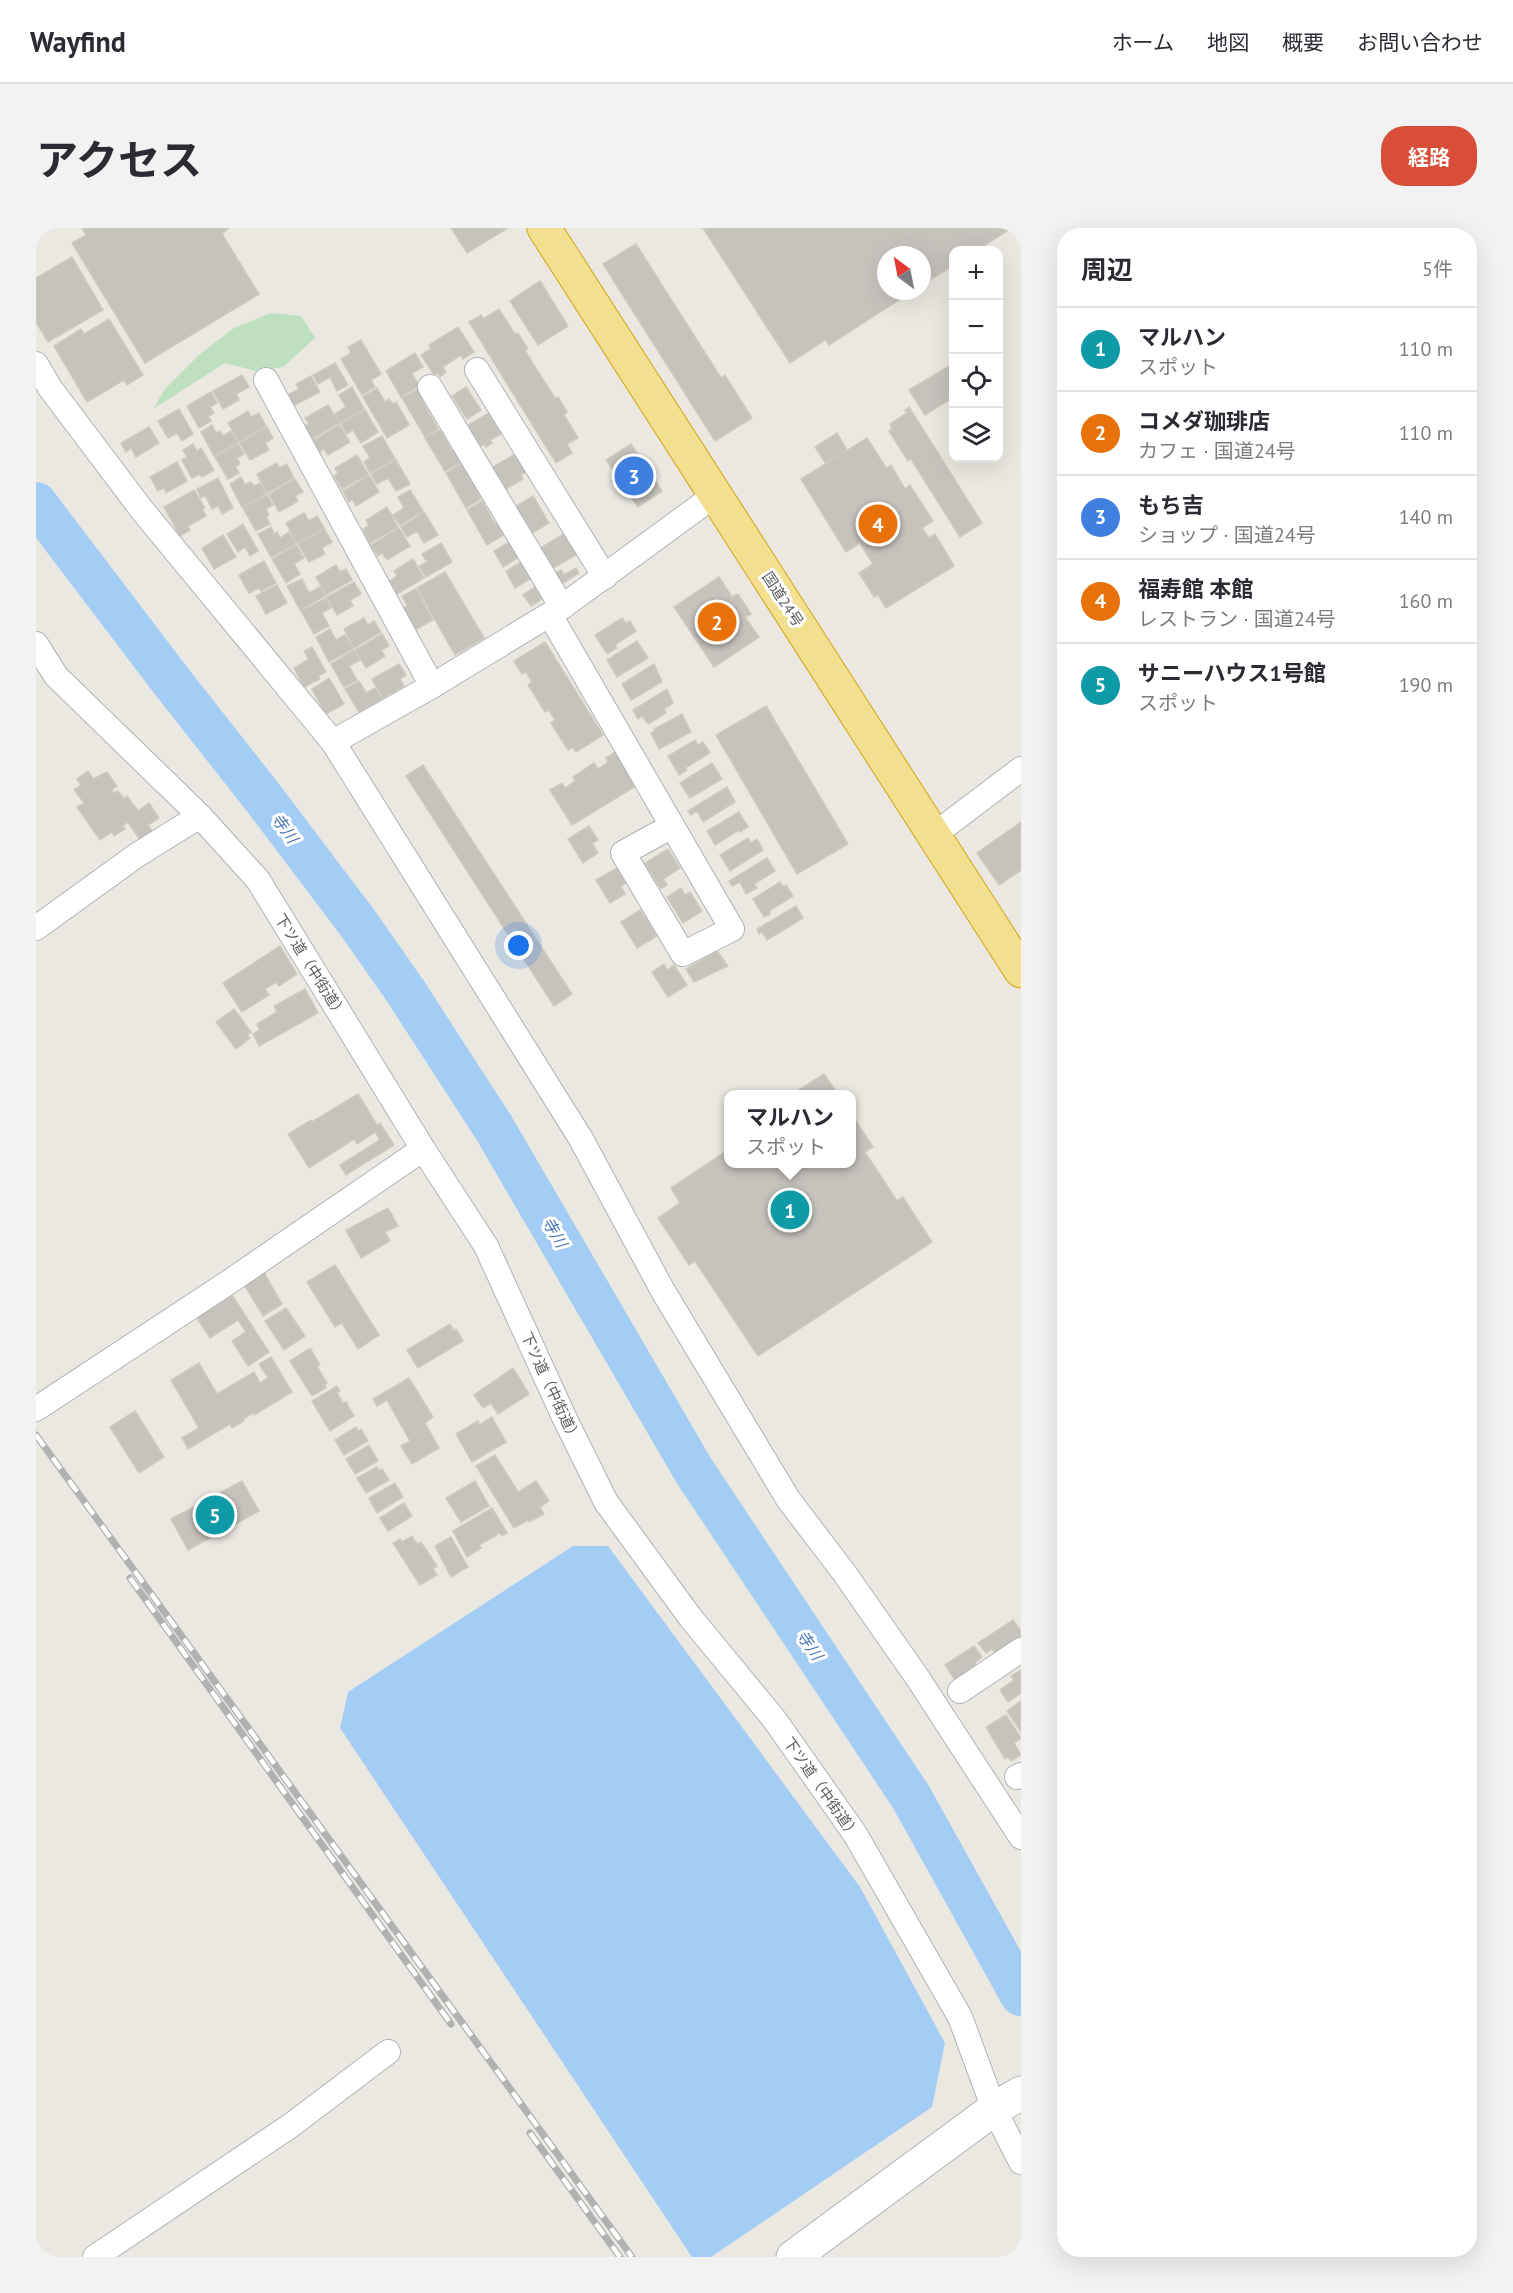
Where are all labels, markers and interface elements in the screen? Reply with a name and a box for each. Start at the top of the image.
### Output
text: Wayfind [30,23,126,60]
text: ホーム [1112,29,1174,56]
text: 地図 [1207,29,1249,56]
text: 概要 [1282,29,1324,56]
text: お問い合わせ [1357,29,1483,56]
button: 経路 [1381,126,1477,186]
text: アクセス [36,132,202,187]
north arrow [877,246,931,300]
map controls [949,246,1003,462]
button: + [949,246,1003,300]
text: 周辺 [1081,253,1133,286]
text: 5件 [1422,256,1453,282]
button: − [949,300,1003,354]
text: マルハン [1138,323,1226,351]
text: 1 [1095,336,1106,362]
text: 110 m [1399,336,1453,362]
button: locate [949,354,1003,408]
text: スポット [1138,354,1218,380]
text: コメダ珈琲店 [1138,407,1270,435]
button: layers [949,408,1003,462]
text: 2 [1095,420,1106,446]
text: 110 m [1399,420,1453,446]
text: カフェ · 国道24号 [1138,438,1296,464]
pin: 3 [614,454,654,498]
text: もち吉 [1138,491,1204,519]
pin: 4 [858,502,898,546]
text: 3 [1095,504,1106,530]
text: 140 m [1399,504,1453,530]
text: ショップ · 国道24号 [1138,522,1316,548]
street label: 国道24号 [758,568,808,630]
text: 福寿館 本館 [1138,575,1254,603]
text: 4 [1095,588,1106,614]
text: 160 m [1399,588,1453,614]
pin: 2 [698,600,736,644]
text: レストラン · 国道24号 [1138,606,1336,632]
text: サニーハウス1号館 [1138,659,1326,687]
text: 5 [1095,672,1106,698]
text: 190 m [1399,672,1453,698]
text: スポット [1138,690,1218,716]
water label: 寺川 [268,809,304,848]
street label: 下ツ道（中街道） [271,910,351,1022]
your location [504,931,533,960]
popup [724,1090,856,1168]
text: マルハン [746,1103,834,1131]
text: スポット [746,1134,826,1160]
pin: 1 [770,1188,810,1232]
water label: 寺川 [538,1213,573,1253]
street label: 下ツ道（中街道） [517,1329,585,1445]
pin: 5 [196,1492,234,1538]
water label: 寺川 [793,1626,828,1666]
street label: 下ツ道（中街道） [780,1733,864,1843]

